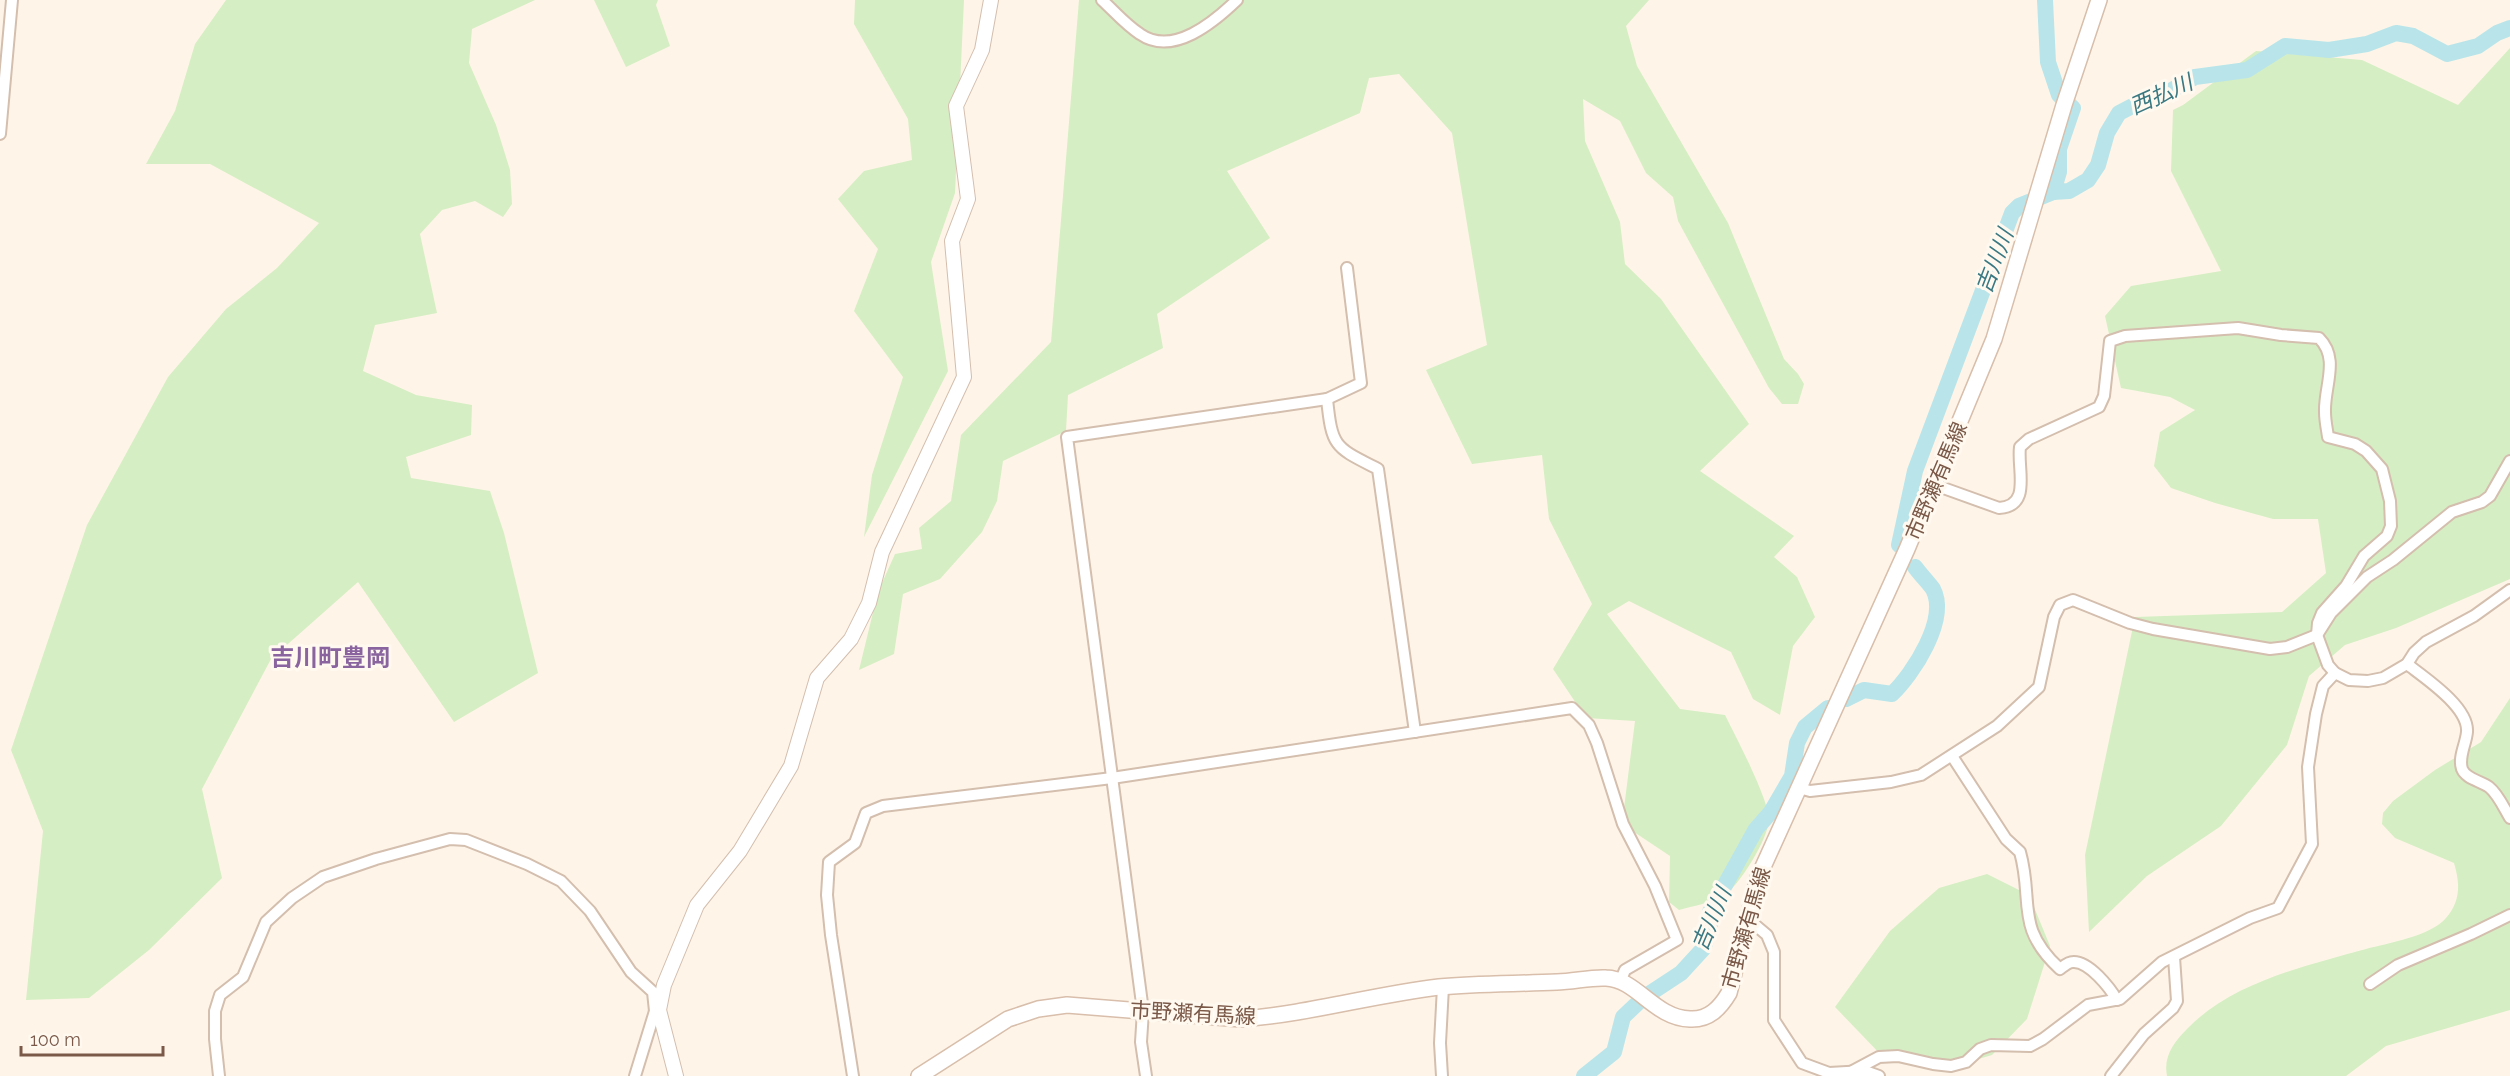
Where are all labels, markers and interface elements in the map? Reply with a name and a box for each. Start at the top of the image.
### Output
water label: 西払川 [2126,68,2198,119]
water label: 吉川川 [1970,224,2019,296]
street label: 市野瀬有馬線 [1900,418,1972,544]
district label: 吉川町豊岡 [270,643,390,672]
street label: 市野瀬有馬線 [1717,864,1775,992]
water label: 吉川川 [1686,882,1737,954]
street label: 市野瀬有馬線 [1129,997,1257,1029]
scale bar [21,1019,164,1057]
text: 100 m [30,1029,81,1050]

